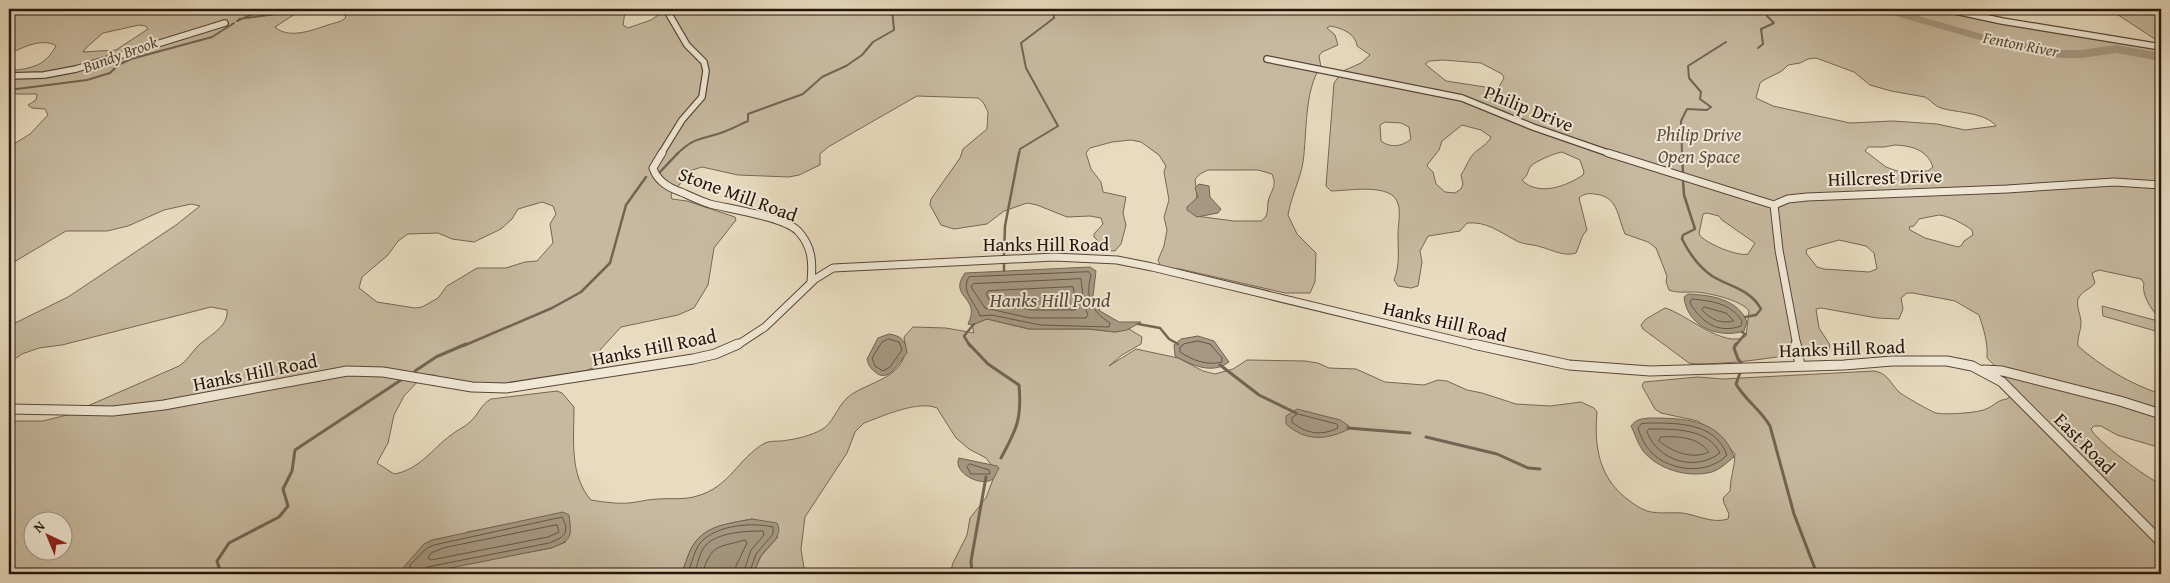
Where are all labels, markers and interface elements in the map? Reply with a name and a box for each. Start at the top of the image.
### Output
water label: Fenton River [1980,25,2062,63]
water label: Bundy Brook [78,29,161,79]
street label: Philip Drive [1480,77,1578,139]
park label: Philip Drive Open Space [1656,120,1742,170]
street label: Stone Mill Road [674,159,802,229]
street label: Hillcrest Drive [1827,161,1943,193]
street label: Hanks Hill Road [983,230,1110,258]
water label: Hanks Hill Pond [988,285,1111,314]
street label: Hanks Hill Road [1380,293,1510,349]
street label: Hanks Hill Road [589,321,719,373]
street label: Hanks Hill Road [1778,332,1906,364]
street label: Hanks Hill Road [190,346,320,398]
street label: East Road [2048,406,2123,481]
north arrow [22,510,72,560]
text: N [29,516,50,537]

